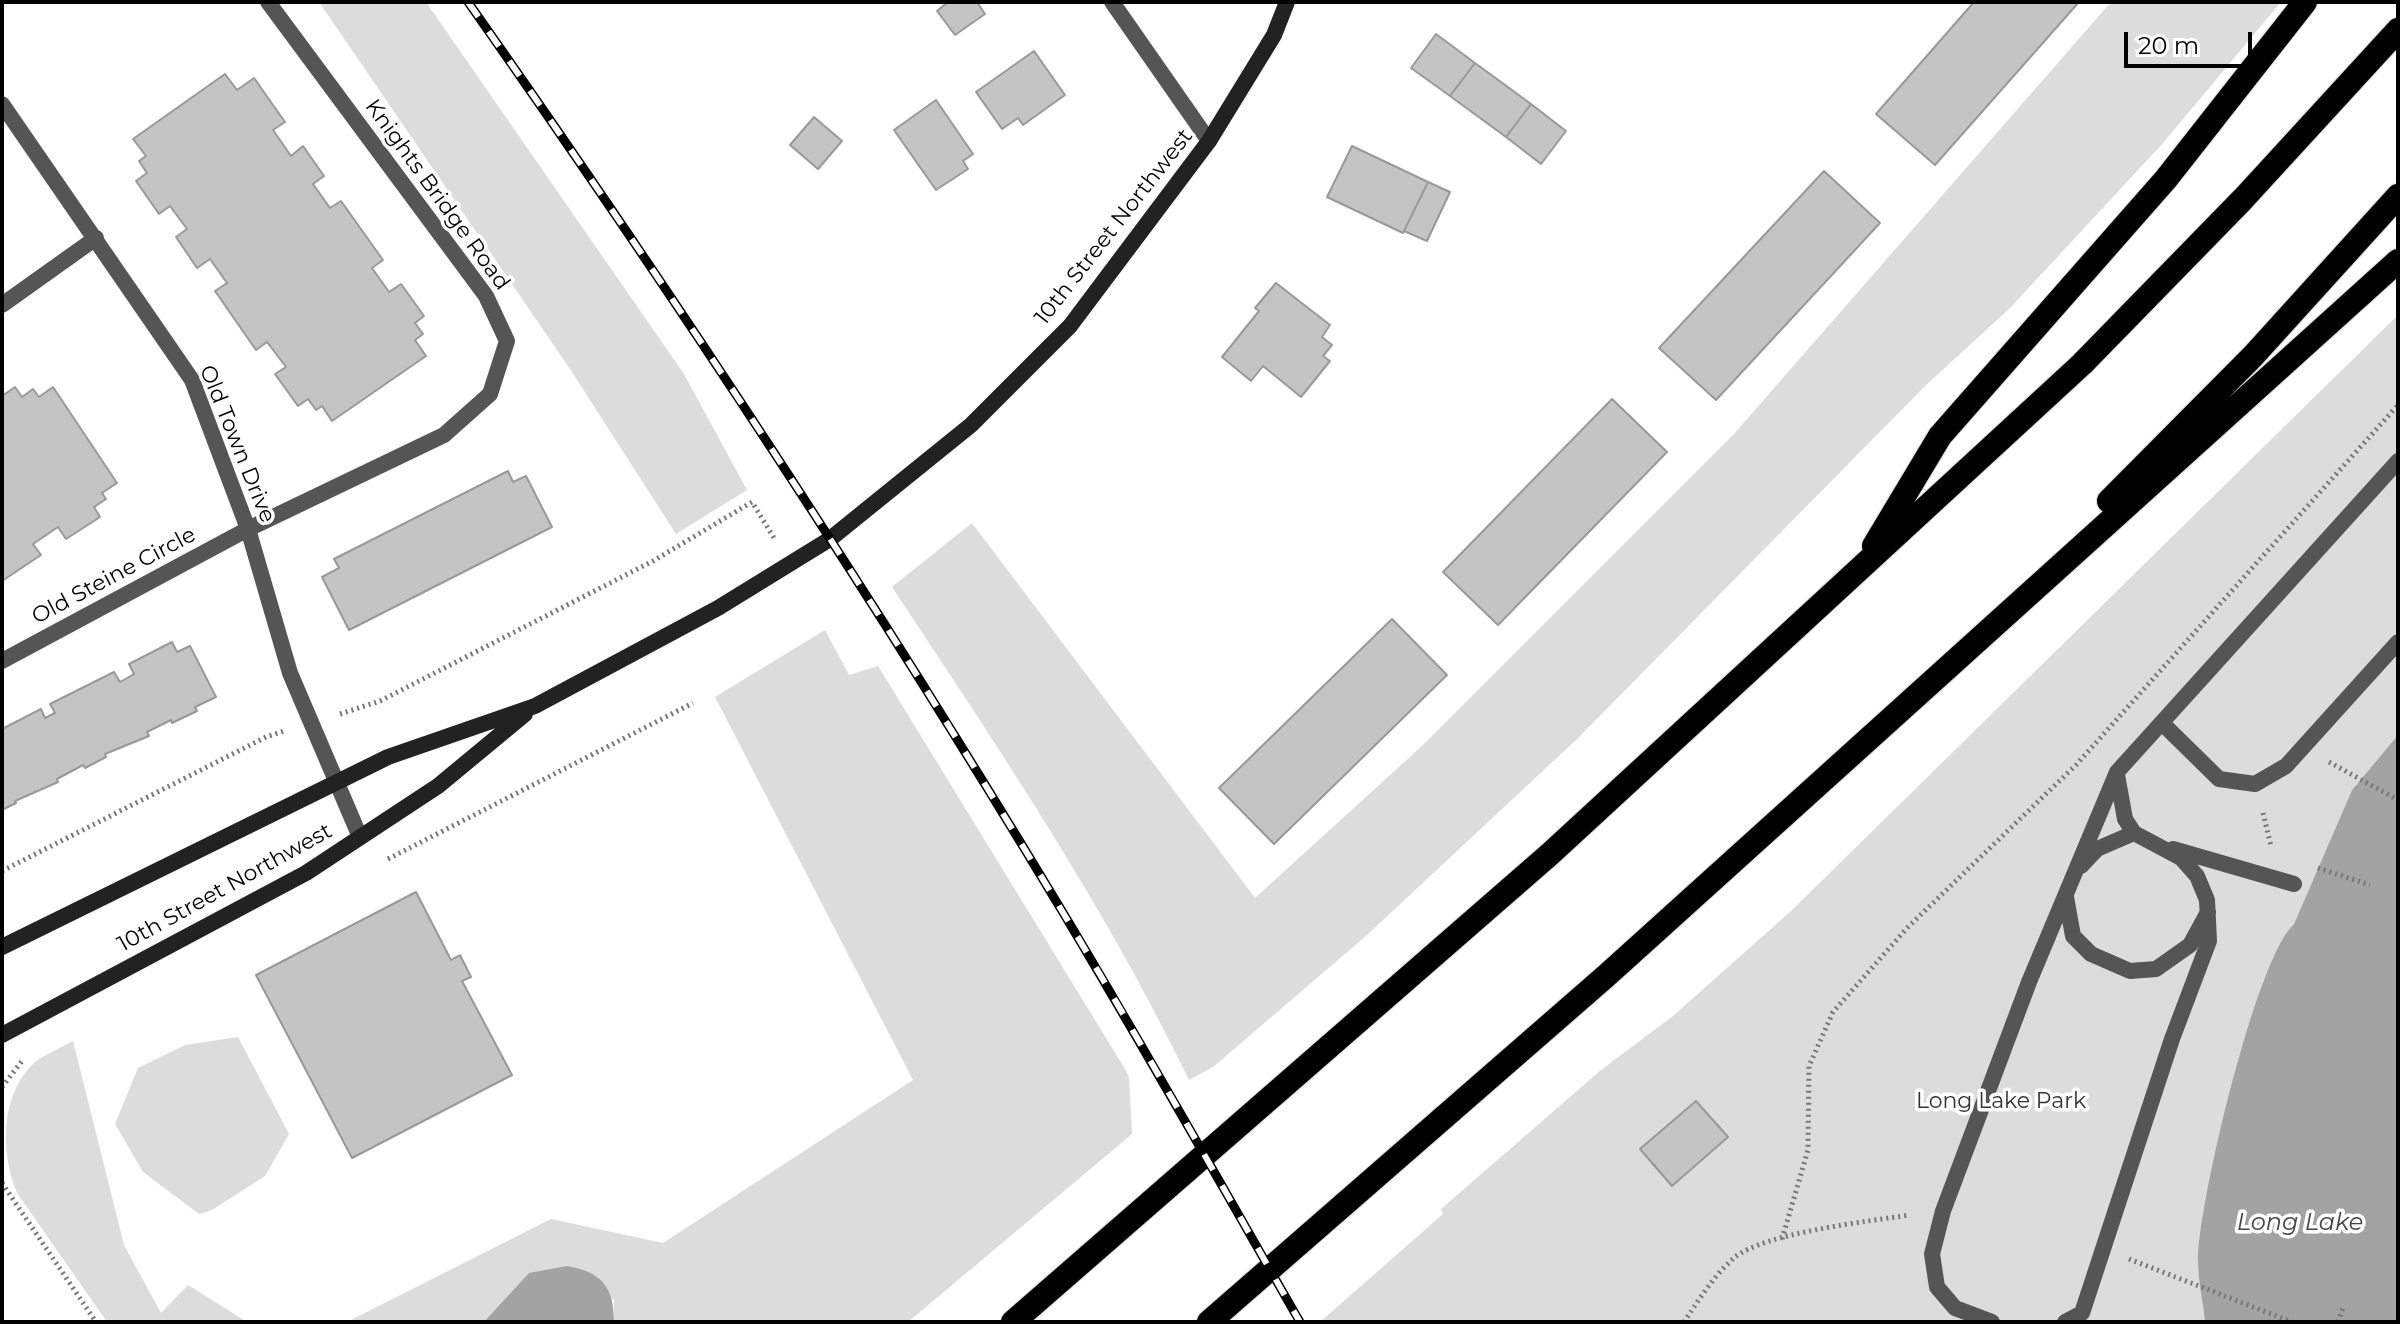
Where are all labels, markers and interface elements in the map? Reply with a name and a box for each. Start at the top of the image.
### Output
scale bar [2128,16,2256,66]
text: 20 m [2138,31,2199,60]
street label: Knights Bridge Road [359,94,515,296]
street label: 10th Street Northwest [1029,124,1199,330]
street label: Old Town Drive [193,361,281,527]
street label: Old Steine Circle [28,522,200,630]
street label: 10th Street Northwest [113,818,337,958]
park label: Long Lake Park [1916,1089,2086,1115]
water label: Long Lake [2237,1209,2363,1237]

